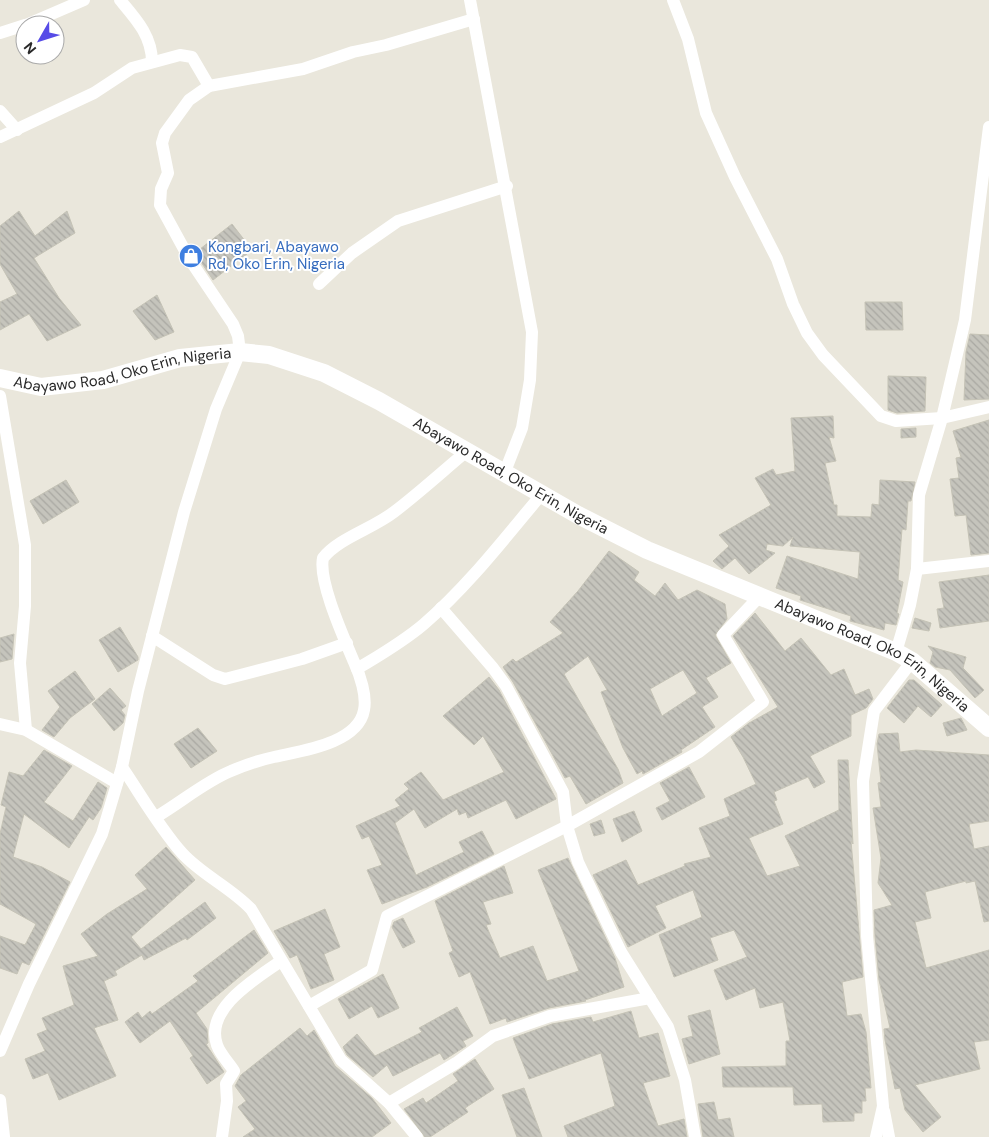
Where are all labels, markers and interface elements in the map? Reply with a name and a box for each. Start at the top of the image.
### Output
north arrow [15,15,65,65]
text: N [20,39,40,58]
place label: Kongbari, Abayawo Rd, Oko Erin, Nigeria [208,237,345,274]
shop icon: Kongbari, Abayawo Rd, Oko Erin, Nigeria [178,243,204,269]
street label: Abayawo Road, Oko Erin, Nigeria [12,343,232,397]
street label: Abayawo Road, Oko Erin, Nigeria [409,413,612,539]
street label: Abayawo Road, Oko Erin, Nigeria [772,593,974,717]

